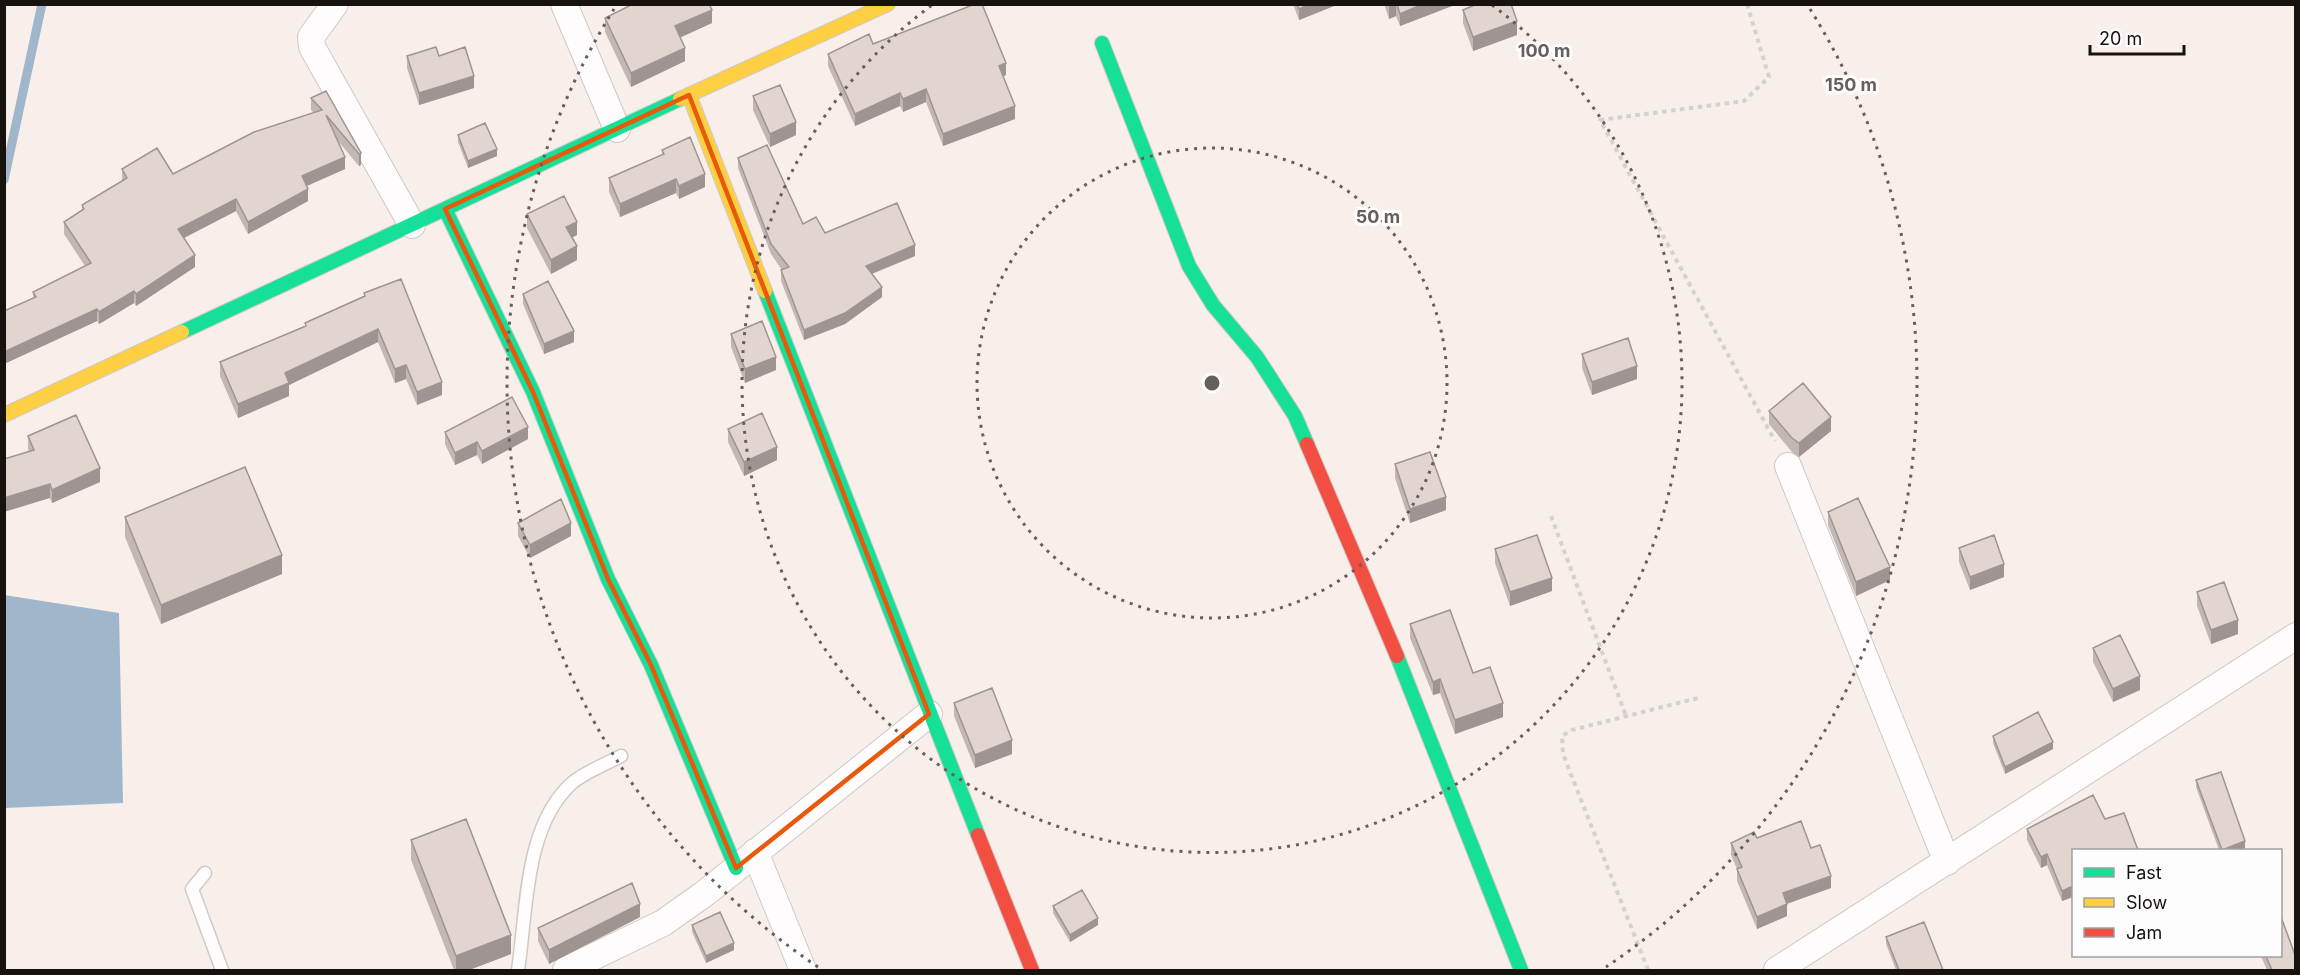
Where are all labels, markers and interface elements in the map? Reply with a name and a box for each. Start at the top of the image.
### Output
scale bar [2090,18,2184,56]
text: 20 m [2099,28,2142,49]
text: 100 m [1518,40,1570,61]
text: 150 m [1825,74,1877,95]
text: 50 m [1356,206,1400,227]
centre of rings [1202,373,1222,393]
legend [2072,849,2282,957]
text: Fast [2126,862,2162,883]
text: Slow [2126,892,2167,913]
text: Jam [2126,922,2162,943]

